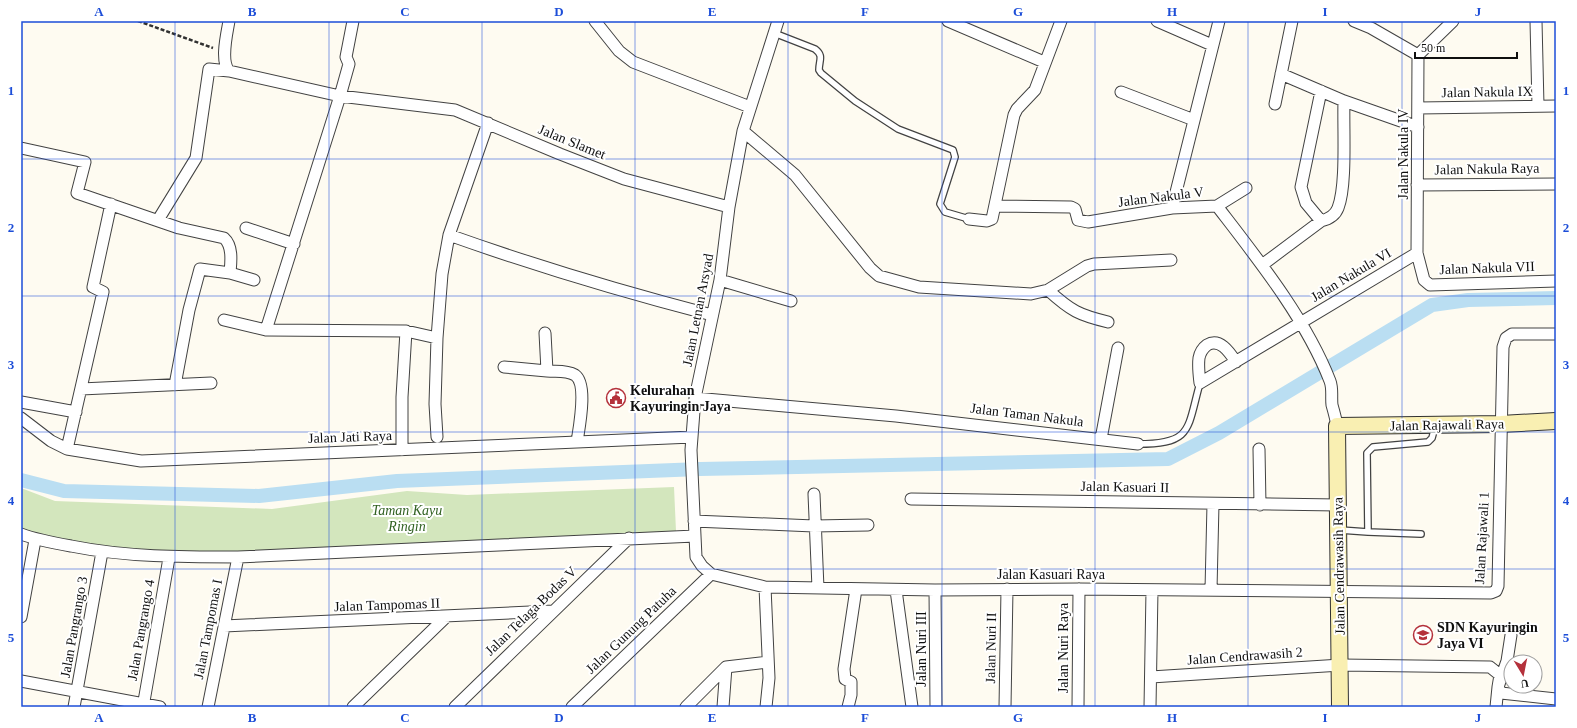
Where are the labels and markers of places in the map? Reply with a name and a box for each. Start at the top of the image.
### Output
place label: Kelurahan Kayuringin Jaya [630,383,731,414]
public building icon: Kelurahan Kayuringin Jaya [605,387,627,409]
place label: SDN Kayuringin Jaya VI [1437,620,1538,651]
school or university icon: SDN Kayuringin Jaya VI [1412,624,1434,646]

